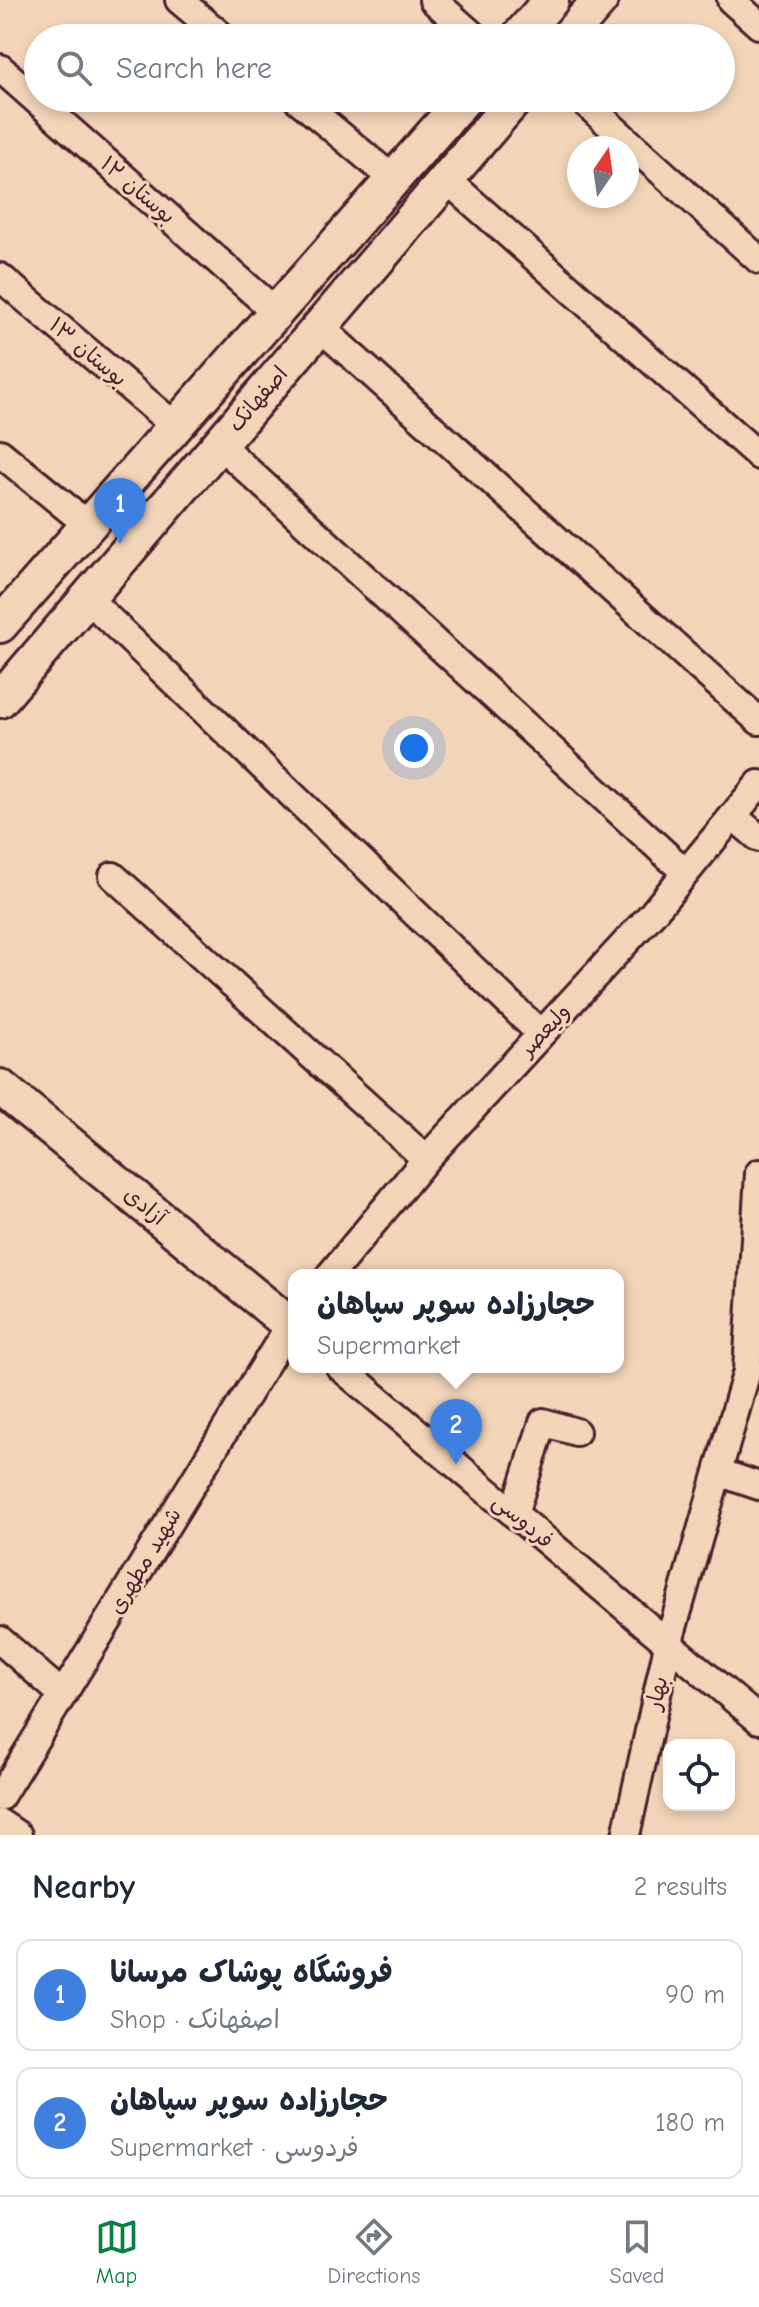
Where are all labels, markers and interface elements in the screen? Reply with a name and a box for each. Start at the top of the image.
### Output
search box [24,24,735,112]
icon: search [52,46,96,90]
text: Search here [116,51,272,86]
north arrow [567,136,639,208]
street label: بوستان ۱۲ [95,151,181,229]
street label: بوستان ۱۳ [44,312,132,392]
street label: اصفهانک [223,361,293,437]
pin: 1 [94,478,146,544]
your location [394,728,434,768]
street label: ولیعصر [513,998,576,1063]
street label: آزادی [119,1181,172,1232]
popup [288,1269,624,1373]
text: حجارزاده سوپر سپاهان [317,1287,595,1322]
text: Supermarket [317,1331,460,1361]
pin: 2 [430,1399,482,1465]
street label: فردوسی [487,1488,559,1555]
street label: شهید مطهری [103,1503,187,1619]
street label: بهار [640,1674,673,1714]
map controls [663,1739,735,1811]
button: locate [663,1739,735,1811]
text: Nearby [32,1867,135,1907]
text: 2 results [634,1872,727,1902]
text: فروشگاه پوشاک مرسانا [110,1955,393,1990]
text: 1 [55,1980,65,2010]
text: 90 m [665,1980,725,2010]
text: Shop · اصفهانک [110,2005,280,2035]
text: حجارزاده سوپر سپاهان [110,2083,388,2118]
text: 2 [54,2108,66,2138]
text: 180 m [655,2108,725,2138]
text: Supermarket · فردوسی [110,2133,359,2163]
tab: Map [95,2215,139,2289]
tab: Directions [328,2215,421,2289]
tab: Saved [610,2215,664,2289]

